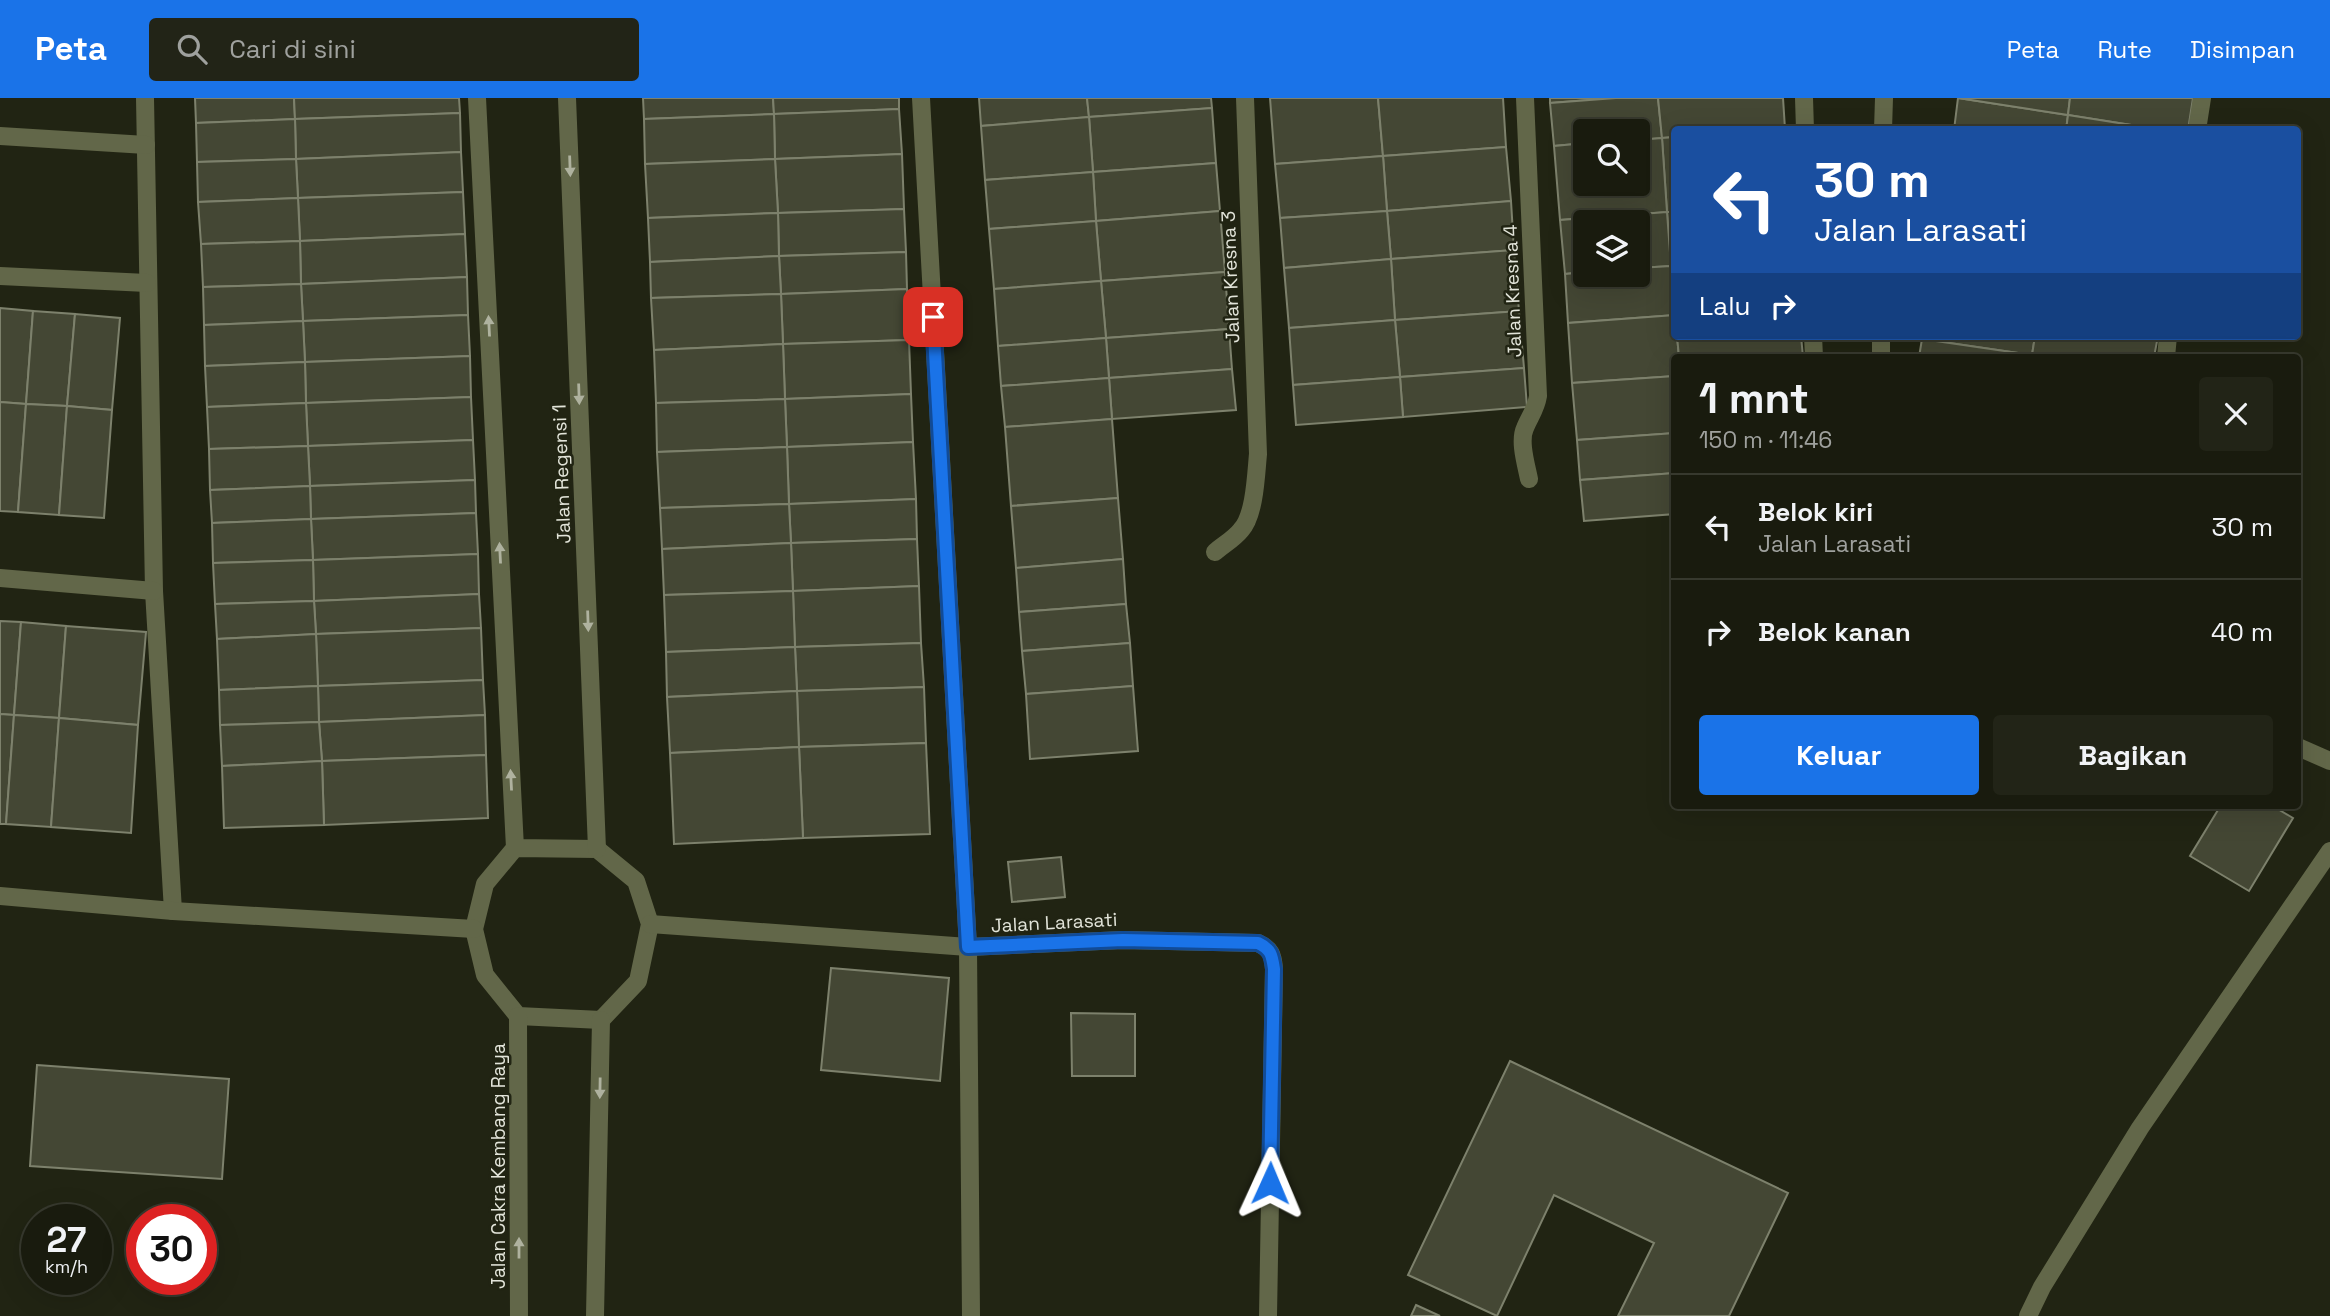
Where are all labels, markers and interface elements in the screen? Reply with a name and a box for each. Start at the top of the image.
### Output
search box [149,18,639,81]
text: Peta [35,28,107,70]
icon: search [173,30,211,68]
text: Cari di sini [229,32,356,66]
text: Peta [2007,34,2059,65]
text: Rute [2097,34,2152,65]
text: Disimpan [2190,34,2295,65]
map controls [1573,119,1650,287]
button: search [1573,119,1650,196]
text: 30 m [1814,149,1930,211]
icon: left [1699,154,1790,245]
one-way arrow [564,155,575,177]
street label: Jalan Kresna 3 [1216,210,1245,344]
button: layers [1573,210,1650,287]
text: Jalan Larasati [1814,210,2027,250]
street label: Jalan Kresna 4 [1498,224,1527,358]
pin [903,287,963,347]
icon: right [1764,287,1802,325]
text: Lalu [1699,289,1750,323]
icon: arrive [914,298,952,336]
one-way arrow [483,315,494,337]
text: 1 mnt [1699,372,1809,425]
button: close [2199,377,2273,451]
one-way arrow [573,383,584,405]
street label: Jalan Regensi 1 [547,404,576,544]
text: 150 m · 11:46 [1699,425,1832,455]
text: Belok kiri [1758,495,1873,529]
icon: left [1699,508,1737,546]
text: 30 m [2212,510,2273,544]
text: Jalan Larasati [1758,529,1911,559]
one-way arrow [494,542,505,564]
one-way arrow [582,610,593,632]
icon: right [1699,613,1737,651]
text: Belok kanan [1758,615,1911,649]
text: 40 m [2211,615,2273,649]
button: Keluar [1699,715,1979,795]
button: Bagikan [1993,715,2273,795]
one-way arrow [506,769,517,791]
street label: Jalan Larasati [990,907,1118,938]
street label: Jalan Cakra Kembang Raya [486,1043,511,1289]
one-way arrow [594,1077,605,1099]
position arrow [1233,1146,1307,1220]
speed limit sign: 30 [126,1204,217,1295]
text: 27 [47,1218,86,1262]
one-way arrow [513,1237,525,1259]
text: km/h [45,1255,88,1278]

